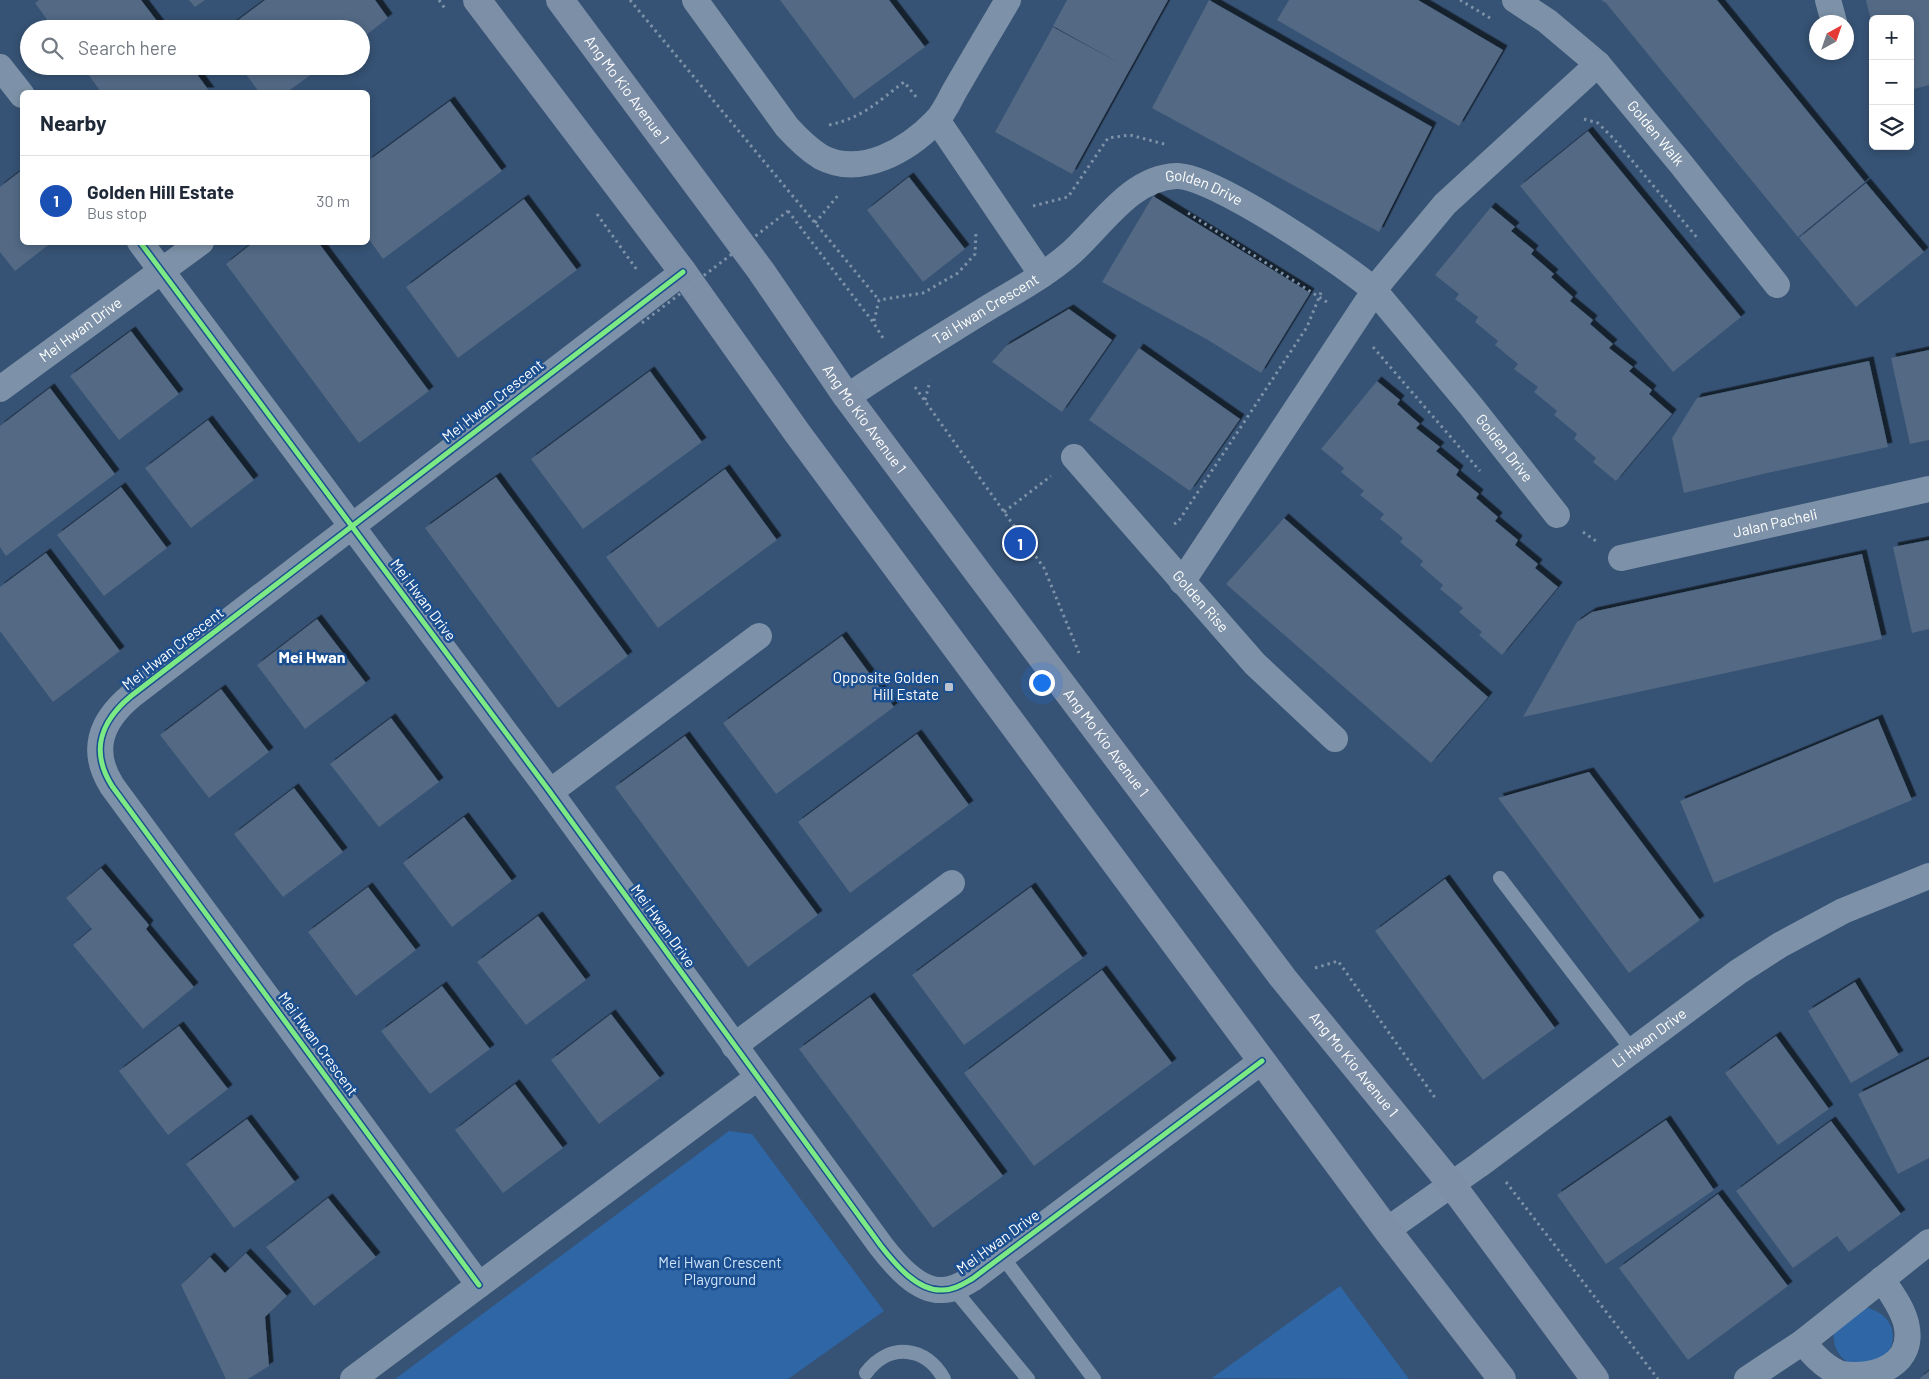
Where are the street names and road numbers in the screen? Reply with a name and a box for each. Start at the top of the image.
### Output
street label: Ang Mo Kio Avenue 1 [581,32,674,147]
street label: Golden Walk [1624,96,1689,169]
street label: Golden Drive [1164,166,1246,209]
street label: Tai Hwan Crescent [929,270,1042,348]
street label: Mei Hwan Drive [35,293,125,365]
street label: Mei Hwan Crescent [438,355,547,445]
street label: Ang Mo Kio Avenue 1 [819,361,911,477]
street label: Golden Drive [1473,410,1537,485]
street label: Jalan Pacheli [1731,504,1819,541]
street label: Mei Hwan Drive [387,555,461,644]
street label: Golden Rise [1169,566,1233,636]
street label: Mei Hwan Crescent [118,603,227,693]
street label: Ang Mo Kio Avenue 1 [1060,685,1153,800]
street label: Mei Hwan Drive [628,880,700,970]
street label: Mei Hwan Crescent [275,988,362,1099]
street label: Li Hwan Drive [1608,1004,1689,1071]
street label: Ang Mo Kio Avenue 1 [1306,1008,1403,1120]
street label: Mei Hwan Drive [952,1205,1042,1277]

